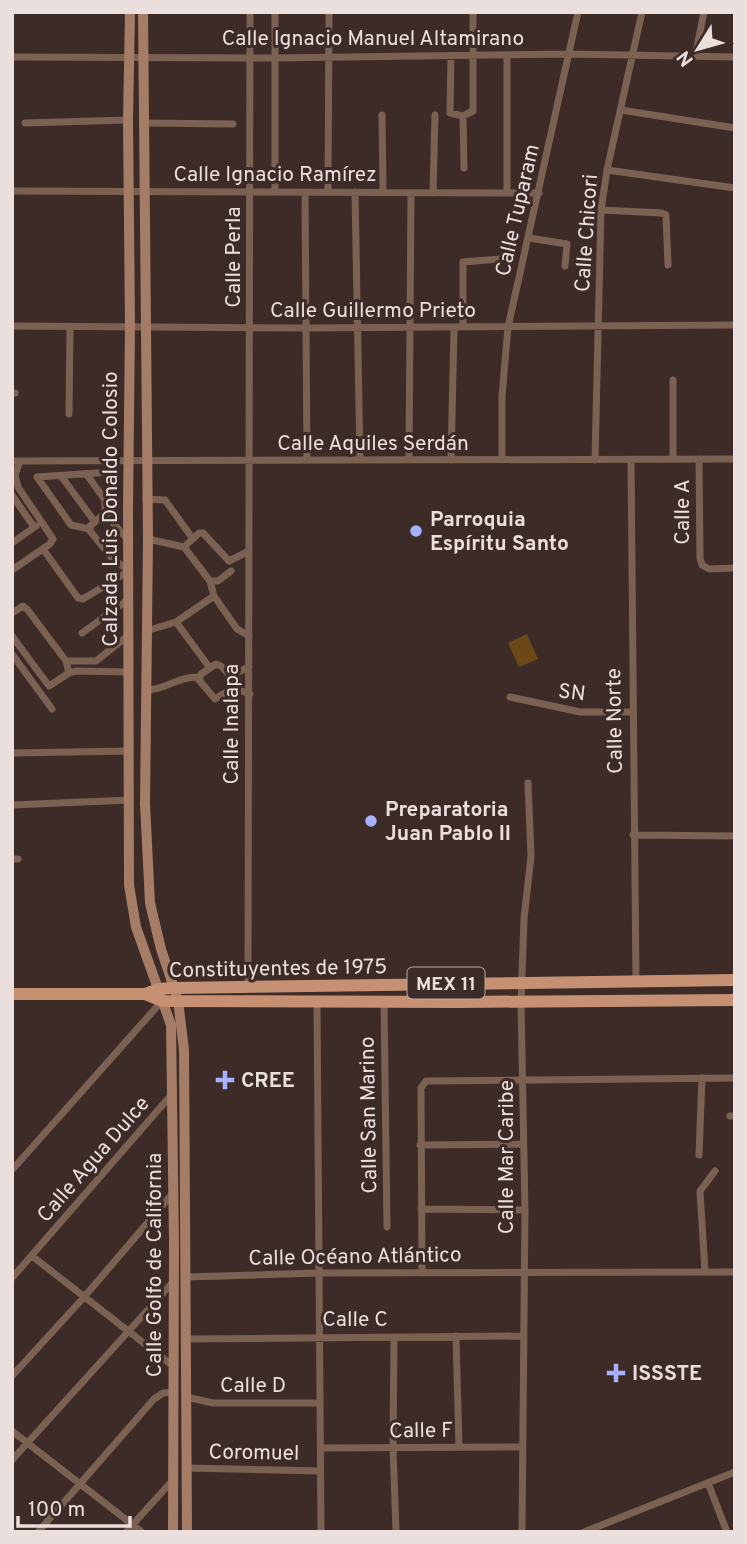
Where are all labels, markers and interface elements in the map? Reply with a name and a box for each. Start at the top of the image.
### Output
north arrow [663,14,733,84]
street label: Calle Ignacio Manuel Altamirano [222,26,524,53]
text: N [672,45,700,71]
street label: Calle Tuparam [490,142,547,279]
street label: Calle Ignacio Ramírez [173,162,377,189]
street label: Calle Chicori [570,173,605,293]
street label: Calle Perla [221,206,248,308]
street label: Calle Guillermo Prieto [270,298,476,325]
street label: Calzada Luis Donaldo Colosio [98,371,125,647]
street label: Calle Aquiles Serdán [277,431,469,458]
street label: Calle A [670,479,697,545]
place label: Parroquia Espíritu Santo [430,507,569,558]
marker: Parroquia Espíritu Santo [408,523,424,539]
street label: Calle Inalapa [219,664,246,784]
street label: Calle Norte [601,668,630,774]
street label: SN [557,678,587,709]
place label: Preparatoria Juan Pablo II [385,797,511,848]
marker: Preparatoria Juan Pablo II [363,813,379,829]
street label: Constituyentes de 1975 [169,954,387,985]
road number: MEX 11 [408,967,485,998]
street label: Calle San Marino [355,1036,384,1194]
place label: CREE [241,1068,295,1095]
marker: CREE [215,1070,235,1090]
street label: Calle Mar Caribe [494,1080,521,1234]
street label: Calle Agua Dulce [32,1091,156,1229]
street label: Calle Golfo de California [142,1153,169,1377]
street label: Calle Océano Atlántico [248,1242,462,1273]
street label: Calle C [322,1307,388,1334]
place label: ISSSTE [632,1361,702,1388]
marker: ISSSTE [606,1363,626,1383]
street label: Calle D [220,1373,286,1400]
street label: Calle F [389,1417,453,1446]
street label: Coromuel [208,1439,300,1468]
scale bar [18,1484,130,1528]
text: 100 m [28,1497,85,1524]

